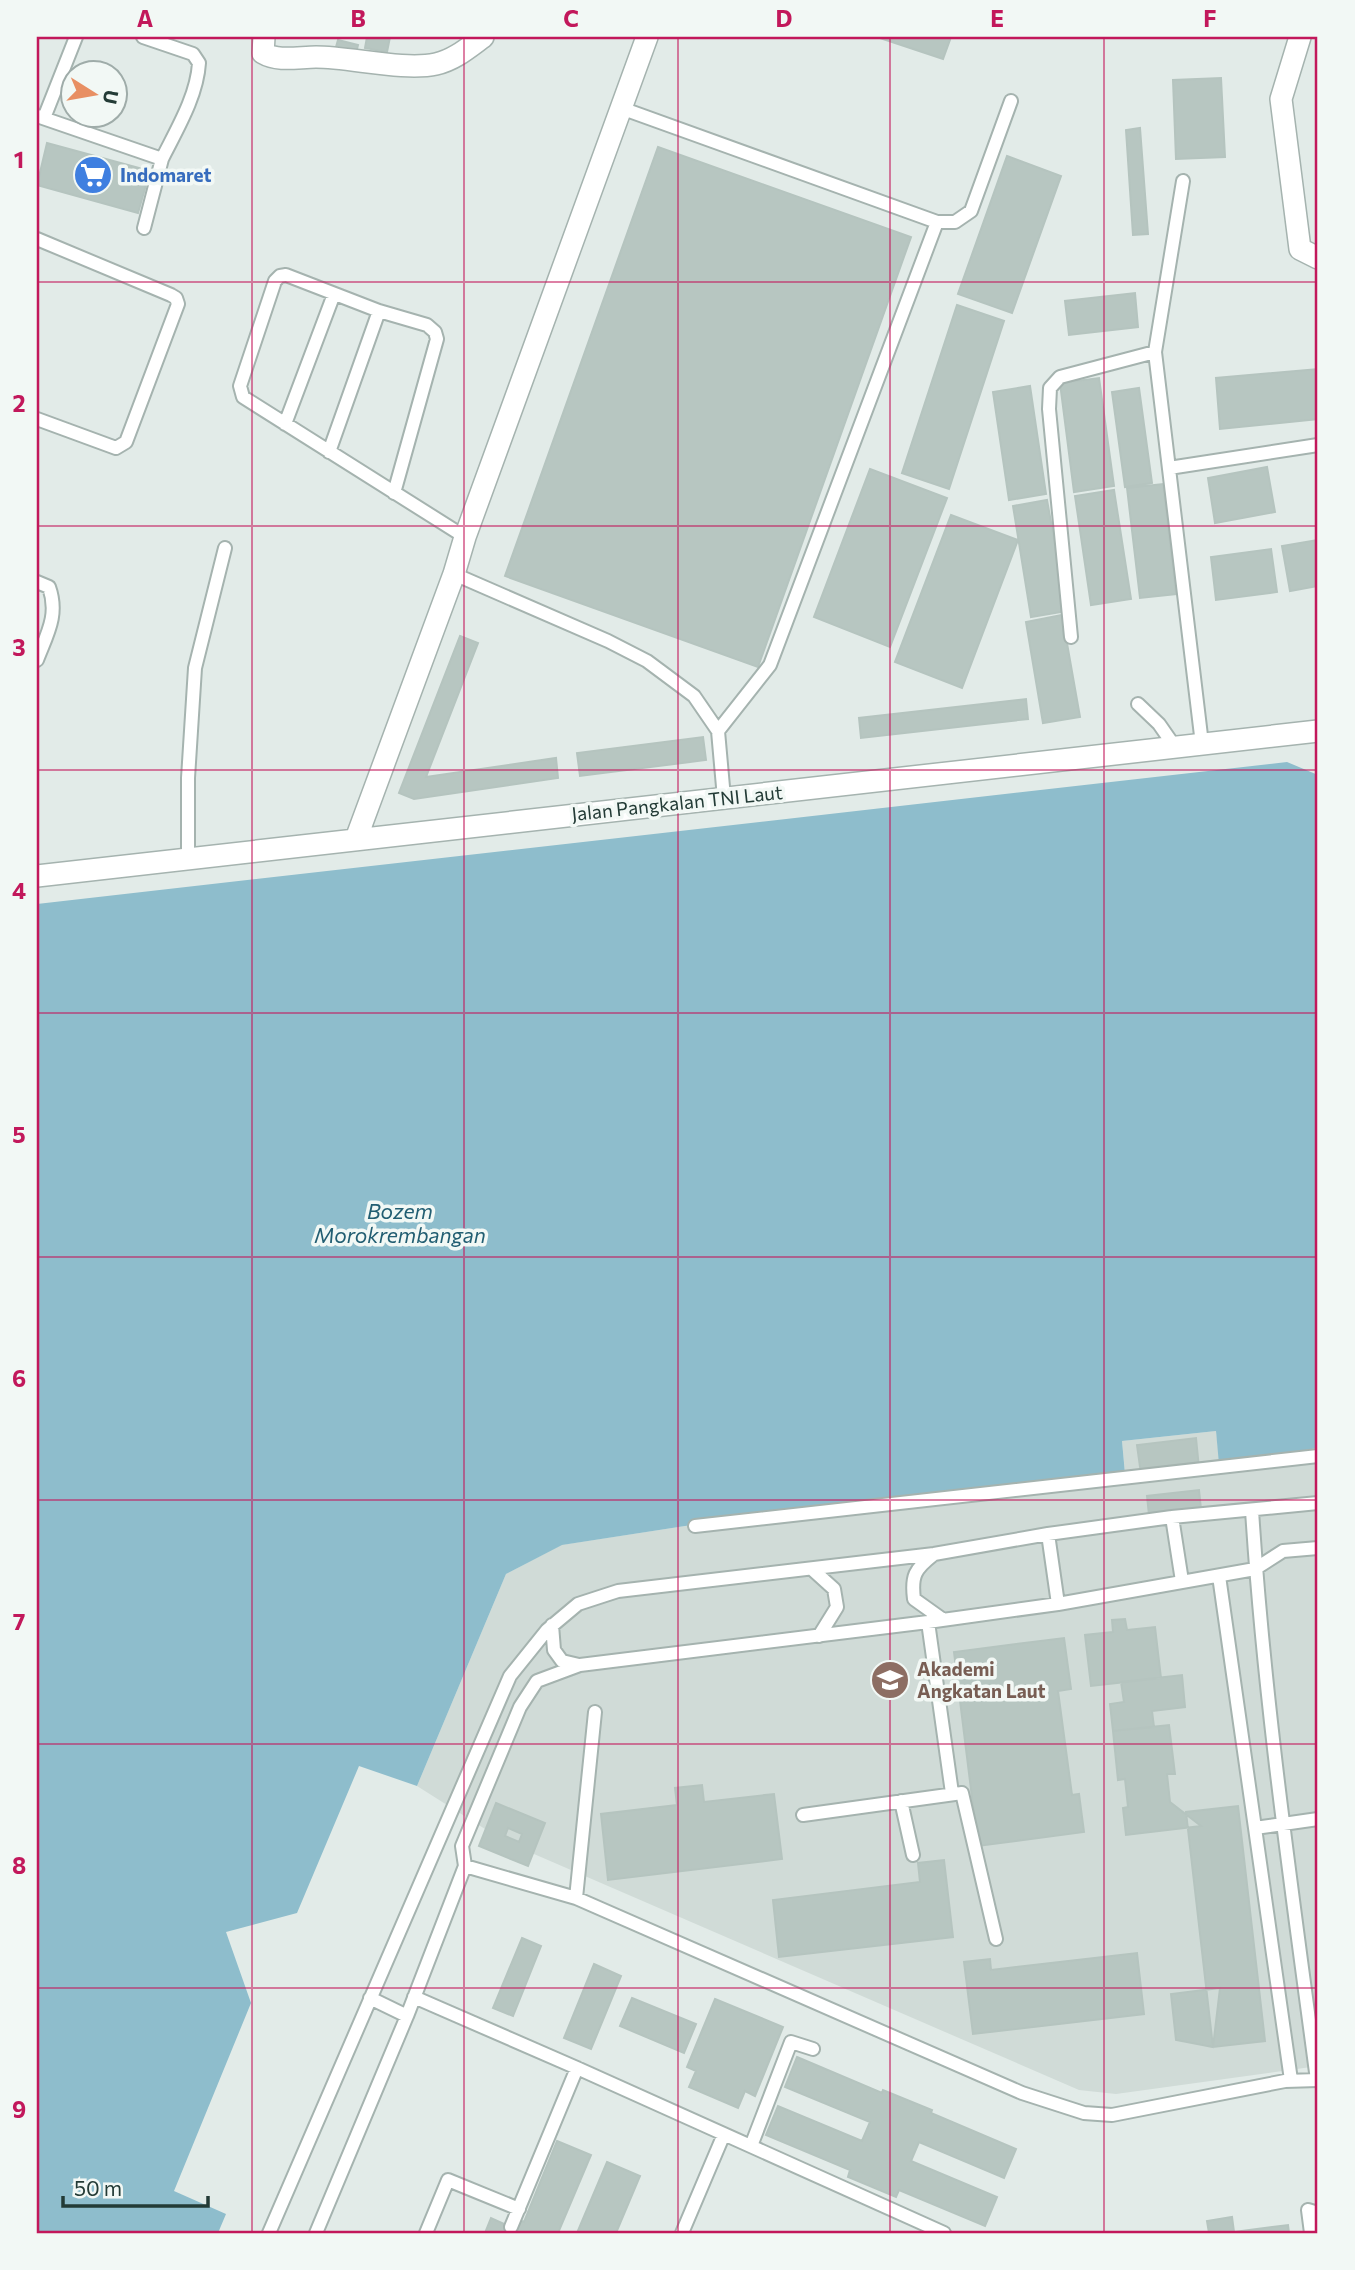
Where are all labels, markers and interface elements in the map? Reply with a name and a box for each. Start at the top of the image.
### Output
text: A [137,4,154,32]
text: B [350,4,366,32]
text: C [563,4,579,32]
text: D [776,4,793,32]
text: E [990,4,1004,32]
text: F [1203,4,1217,32]
north arrow [60,60,130,130]
text: U [99,88,124,106]
text: 1 [14,145,24,173]
supermarket icon: Indomaret [72,154,114,196]
place label: Indomaret [120,163,212,186]
text: 2 [12,389,26,417]
text: 3 [12,633,26,661]
street label: Jalan Pangkalan TNI Laut [570,780,784,825]
text: 4 [12,876,26,904]
text: 5 [12,1120,26,1148]
water label: Bozem Morokrembangan [314,1198,486,1247]
text: 6 [12,1364,26,1392]
text: 7 [13,1607,25,1635]
place label: Akademi Angkatan Laut [917,1657,1046,1702]
school or university icon: Akademi Angkatan Laut [869,1659,911,1701]
text: 8 [12,1851,26,1879]
text: 9 [12,2095,26,2123]
scale bar [63,2165,208,2209]
text: 50 m [74,2175,122,2200]

